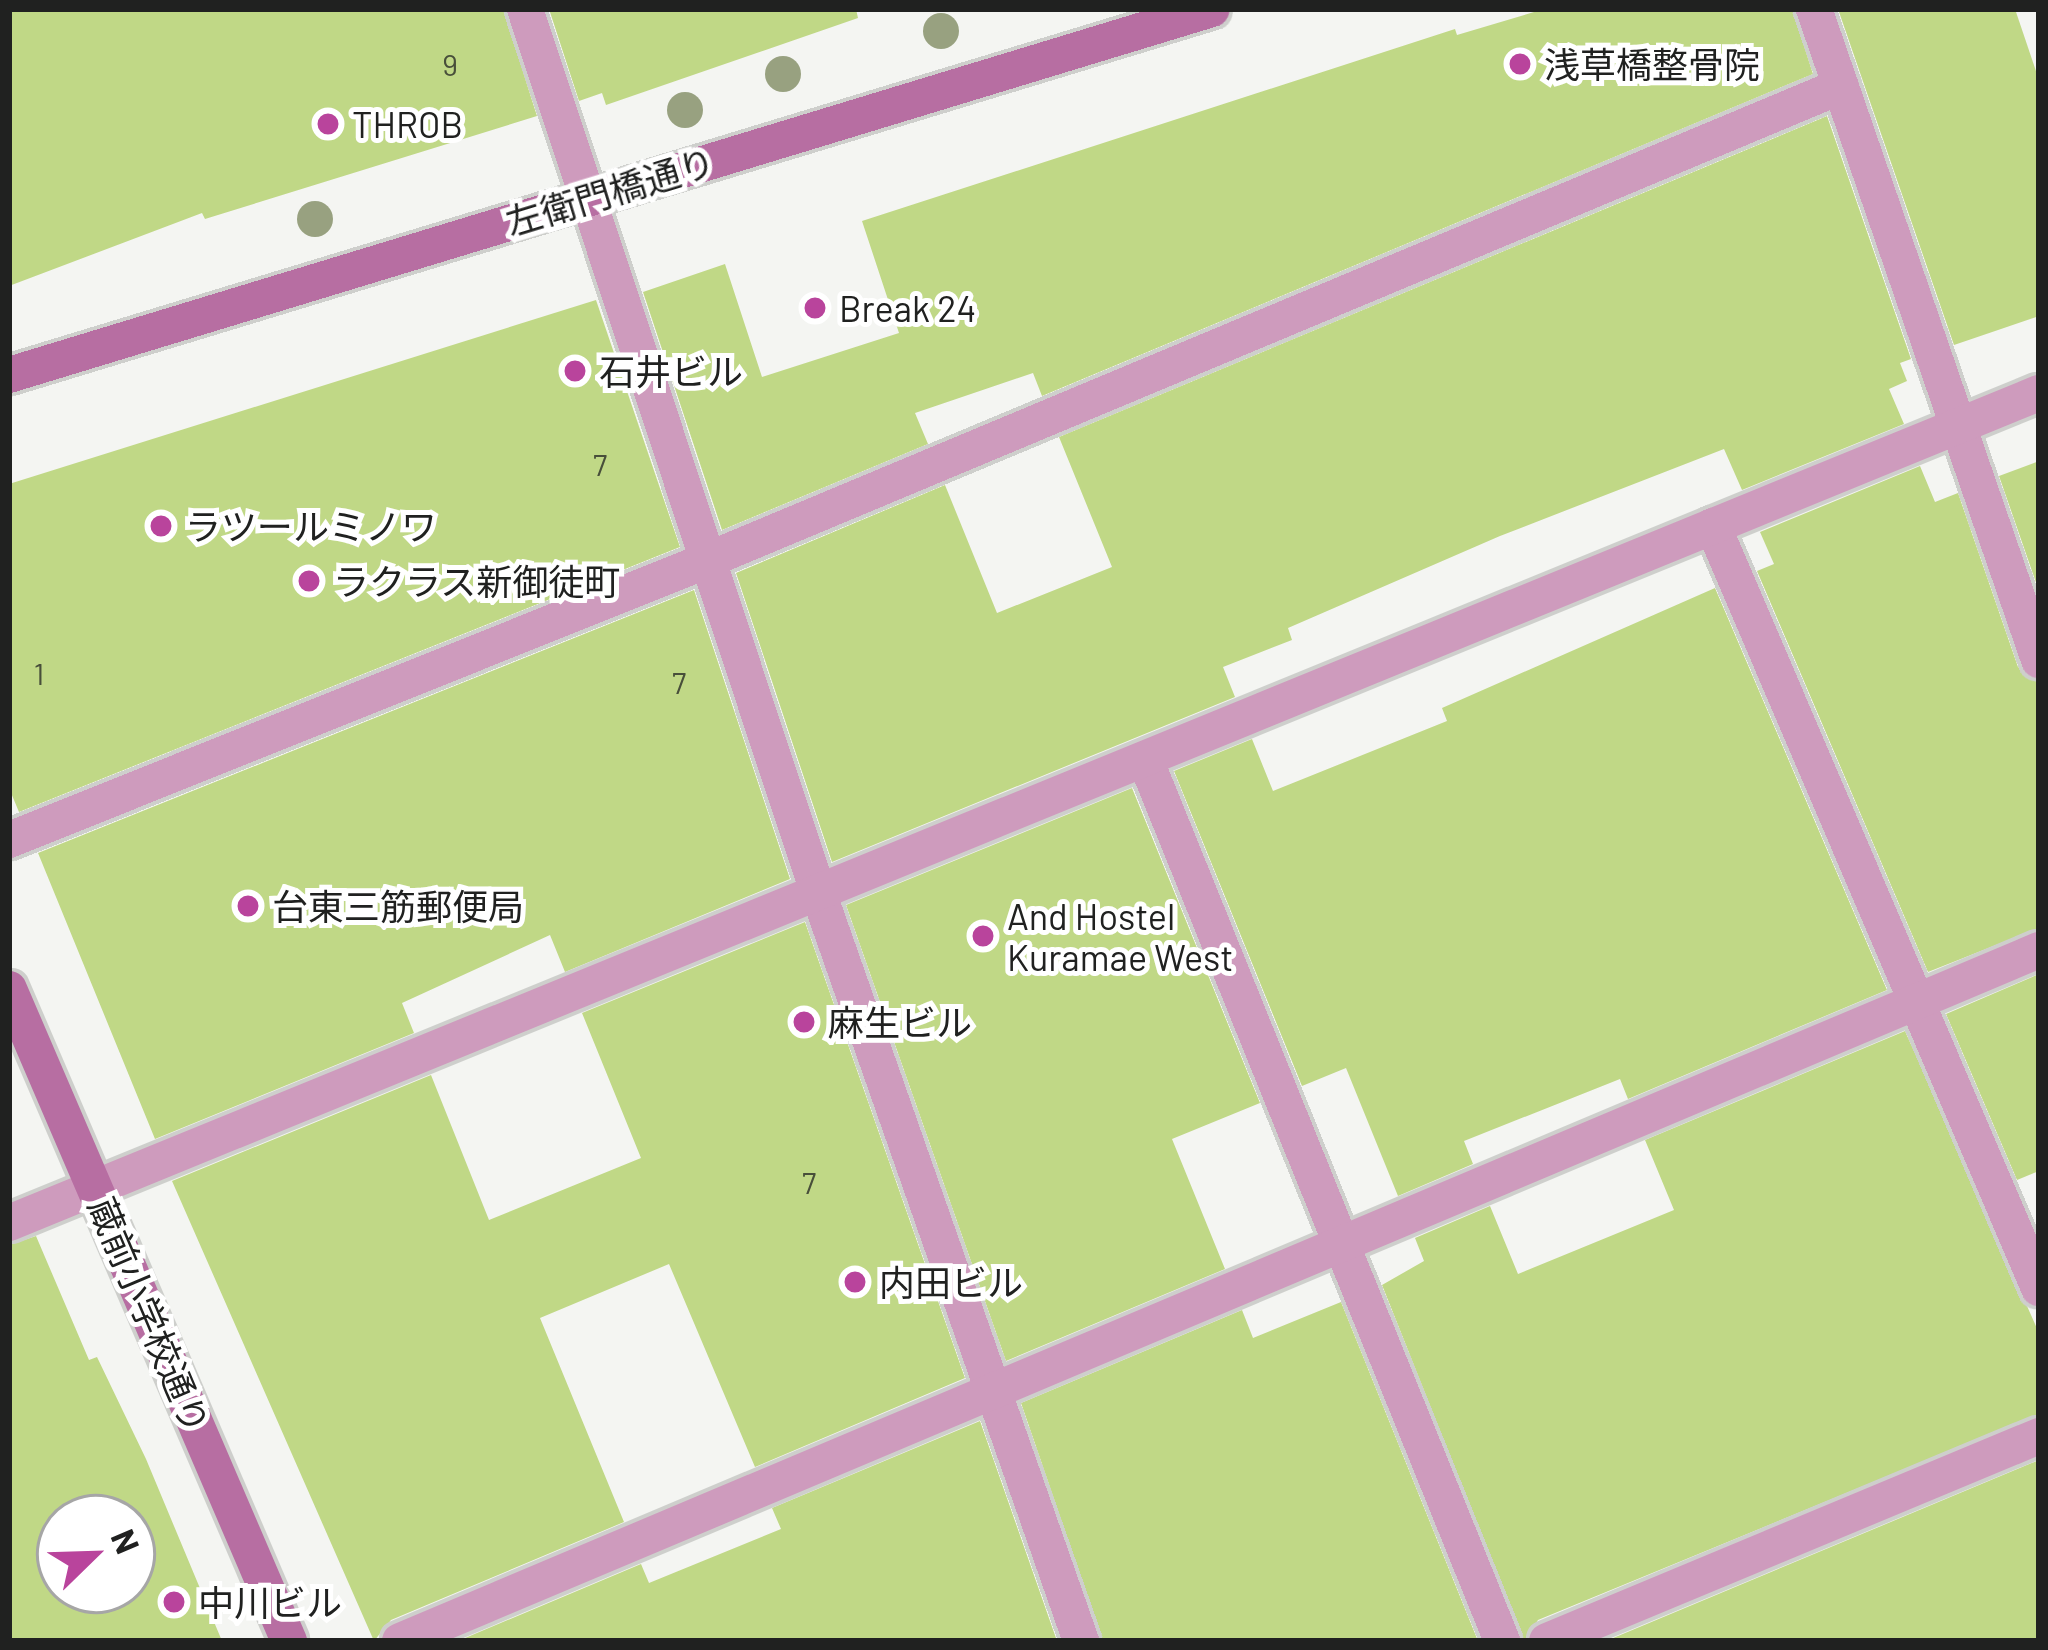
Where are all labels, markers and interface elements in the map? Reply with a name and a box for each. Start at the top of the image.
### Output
place label: 浅草橋整骨院 [1544,42,1760,86]
house number: 9 [442,46,458,82]
marker: 浅草橋整骨院 [1507,51,1533,77]
place label: THROB [352,102,463,146]
marker: THROB [315,111,341,137]
street label: 左衛門橋通り [500,139,720,243]
place label: Break 24 [839,286,976,330]
marker: Break 24 [802,295,828,321]
place label: 石井ビル [599,349,743,393]
marker: 石井ビル [562,358,588,384]
house number: 7 [593,446,607,482]
place label: ラツールミノワ [185,504,437,548]
marker: ラツールミノワ [148,513,174,539]
place label: ラクラス新御徒町 [333,559,621,603]
marker: ラクラス新御徒町 [296,568,322,594]
house number: 1 [34,655,44,691]
house number: 7 [672,664,686,700]
place label: 台東三筋郵便局 [272,884,524,928]
marker: 台東三筋郵便局 [235,893,261,919]
place label: And Hostel Kuramae West [1007,893,1233,978]
marker: And Hostel Kuramae West [970,923,996,949]
place label: 麻生ビル [828,1000,972,1044]
marker: 麻生ビル [791,1009,817,1035]
house number: 7 [802,1164,816,1200]
street label: 蔵前小学校通り [81,1191,219,1439]
place label: 内田ビル [879,1260,1023,1304]
marker: 内田ビル [842,1269,868,1295]
north arrow [36,1494,156,1614]
text: N [104,1523,149,1559]
place label: 中川ビル [198,1580,342,1624]
marker: 中川ビル [161,1589,187,1615]

